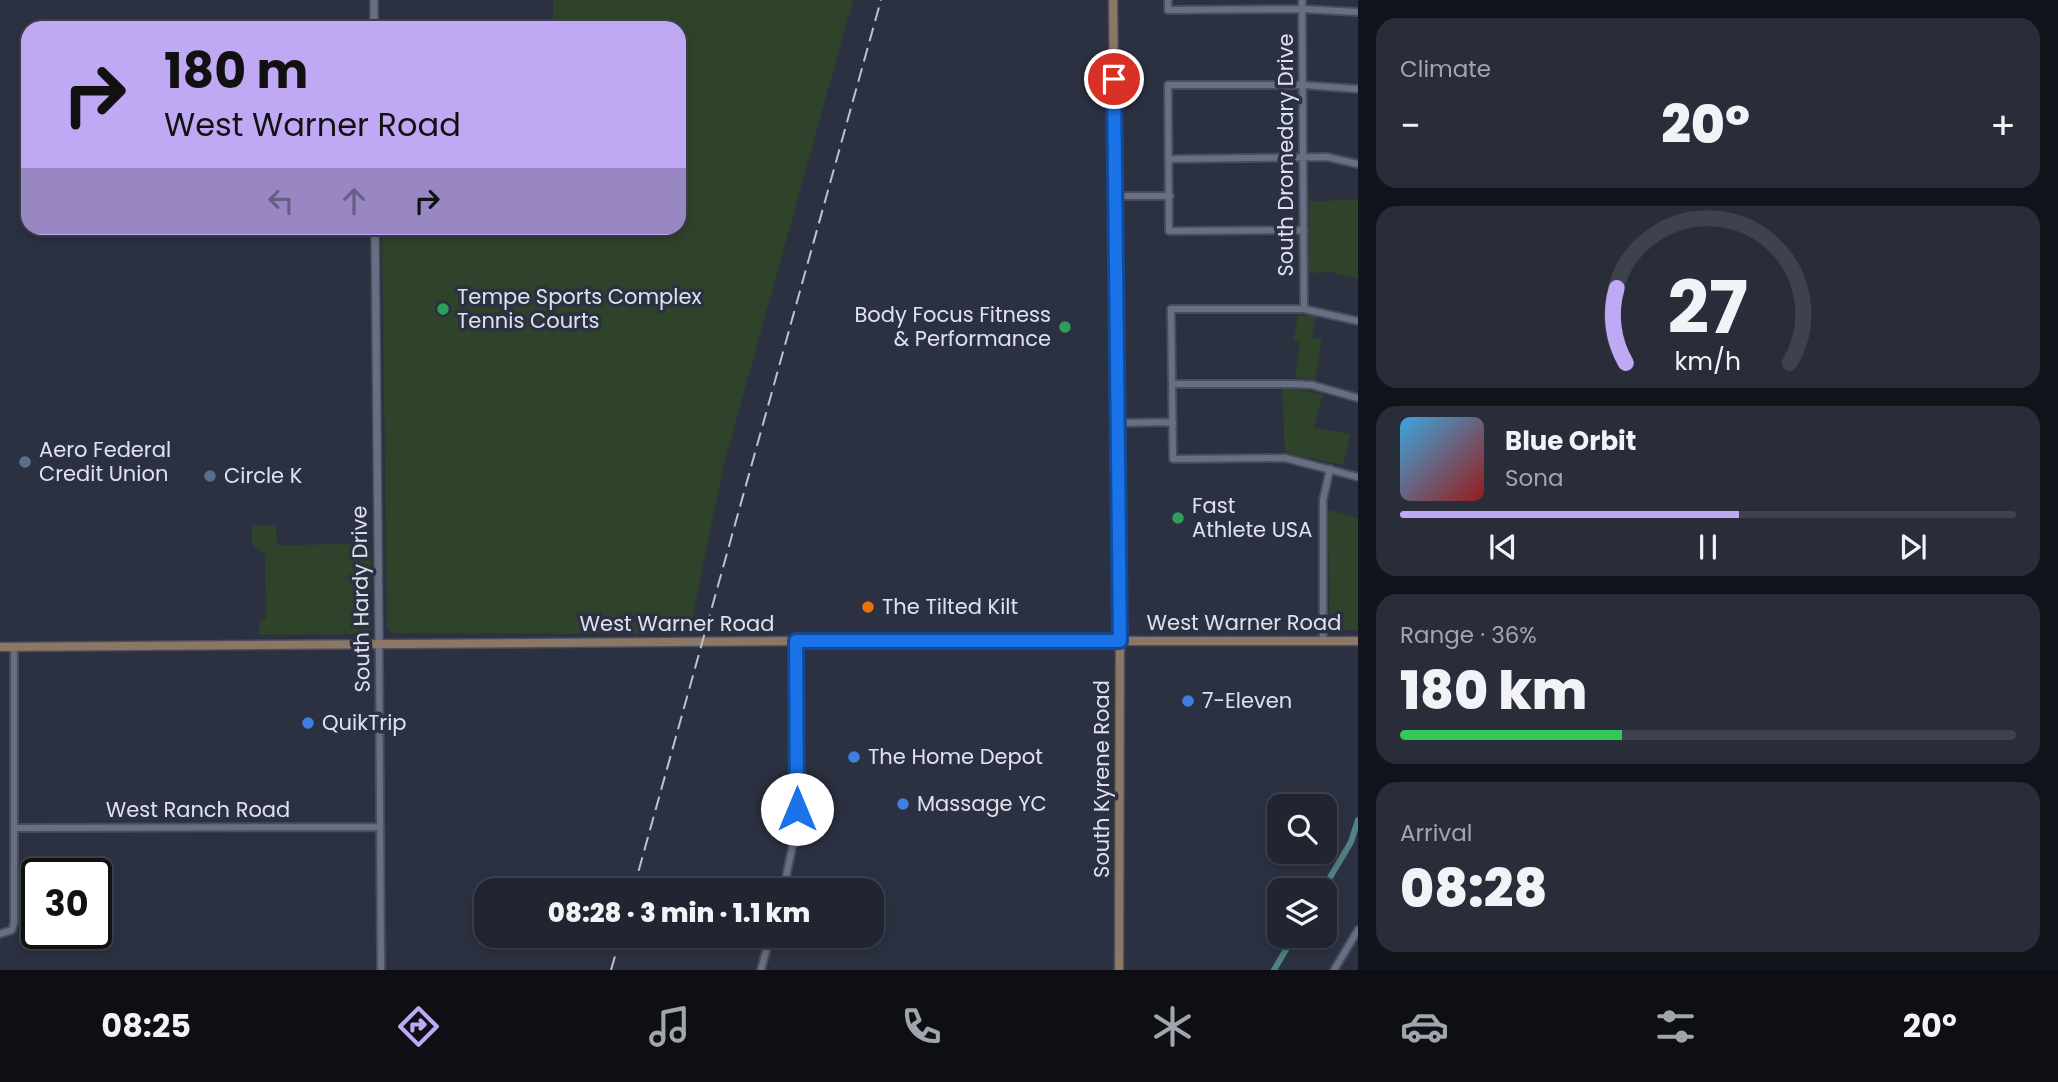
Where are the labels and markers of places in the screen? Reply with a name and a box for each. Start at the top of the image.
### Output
pin [1084,49,1144,109]
place label: Tempe Sports Complex Tennis Courts [457,282,702,335]
place label: Body Focus Fitness & Performance [855,300,1051,353]
marker: Tempe Sports Complex Tennis Courts [435,301,451,317]
marker: Body Focus Fitness & Performance [1057,319,1073,335]
place label: Aero Federal Credit Union [39,435,171,488]
marker: Aero Federal Credit Union [17,454,33,470]
place label: Circle K [224,461,303,490]
marker: Circle K [202,468,218,484]
place label: Fast Athlete USA [1192,491,1312,544]
marker: Fast Athlete USA [1170,510,1186,526]
place label: The Tilted Kilt [882,592,1018,621]
marker: The Tilted Kilt [860,599,876,615]
place label: 7-Eleven [1202,686,1292,715]
marker: 7-Eleven [1180,693,1196,709]
place label: QuikTrip [322,708,407,737]
marker: QuikTrip [300,715,316,731]
place label: The Home Depot [868,742,1043,771]
marker: The Home Depot [846,749,862,765]
place label: Massage YC [917,789,1047,818]
marker: Massage YC [895,796,911,812]

